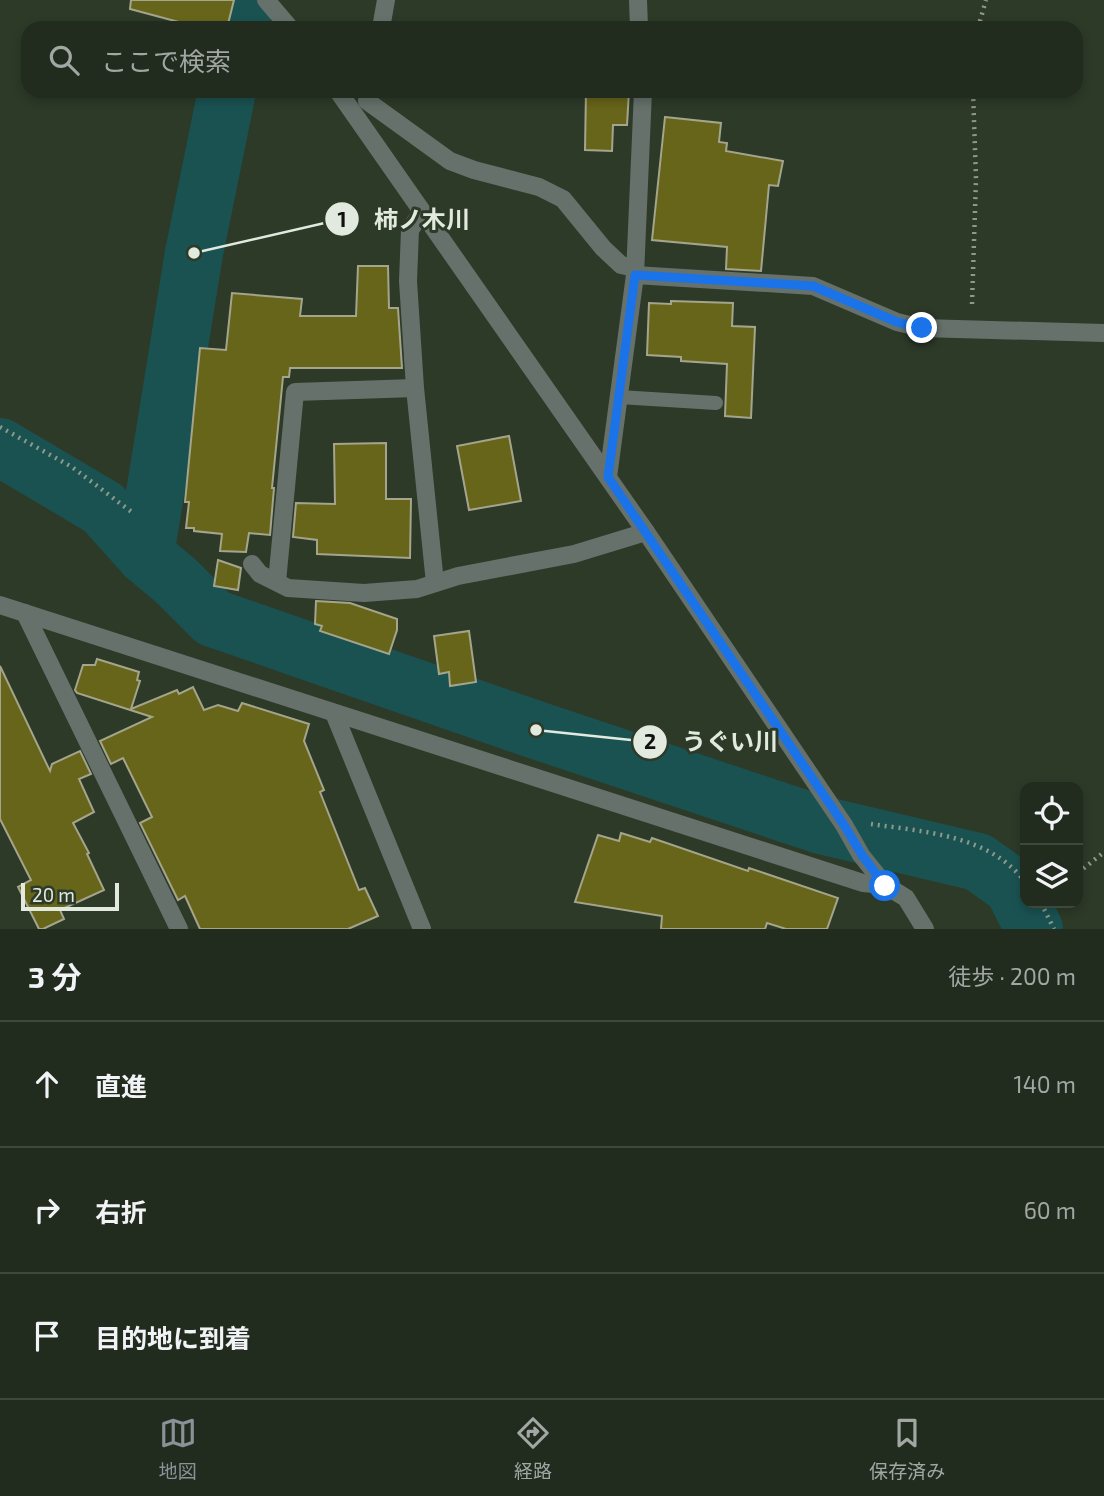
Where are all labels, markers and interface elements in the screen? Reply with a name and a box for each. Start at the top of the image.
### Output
search box [21,21,1083,98]
icon: search [45,41,83,79]
text: ここで検索 [101,45,231,76]
callout: 柿ノ木川 [325,197,484,242]
text: 柿ノ木川 [374,204,470,233]
text: 1 [337,206,347,231]
route end [906,312,937,343]
callout: うぐい川 [633,720,792,765]
text: うぐい川 [682,726,778,755]
text: 2 [644,728,656,753]
map controls [1020,782,1083,908]
button: locate [1020,782,1083,845]
button: layers [1020,845,1083,908]
route start [869,870,900,901]
scale bar [21,880,119,912]
text: 20 m [32,883,75,906]
text: 3 分 [28,958,82,994]
text: 徒歩 · 200 m [948,962,1076,990]
icon: ahead [28,1065,66,1103]
text: 直進 [95,1070,147,1101]
text: 140 m [1014,1070,1076,1098]
icon: right [28,1191,66,1229]
text: 右折 [95,1196,147,1227]
text: 60 m [1024,1196,1076,1224]
icon: arrive [28,1317,66,1355]
text: 目的地に到着 [95,1322,251,1353]
tab: 地図 [159,1414,197,1483]
tab: 経路 [514,1414,552,1483]
tab: 保存済み [869,1414,945,1483]

